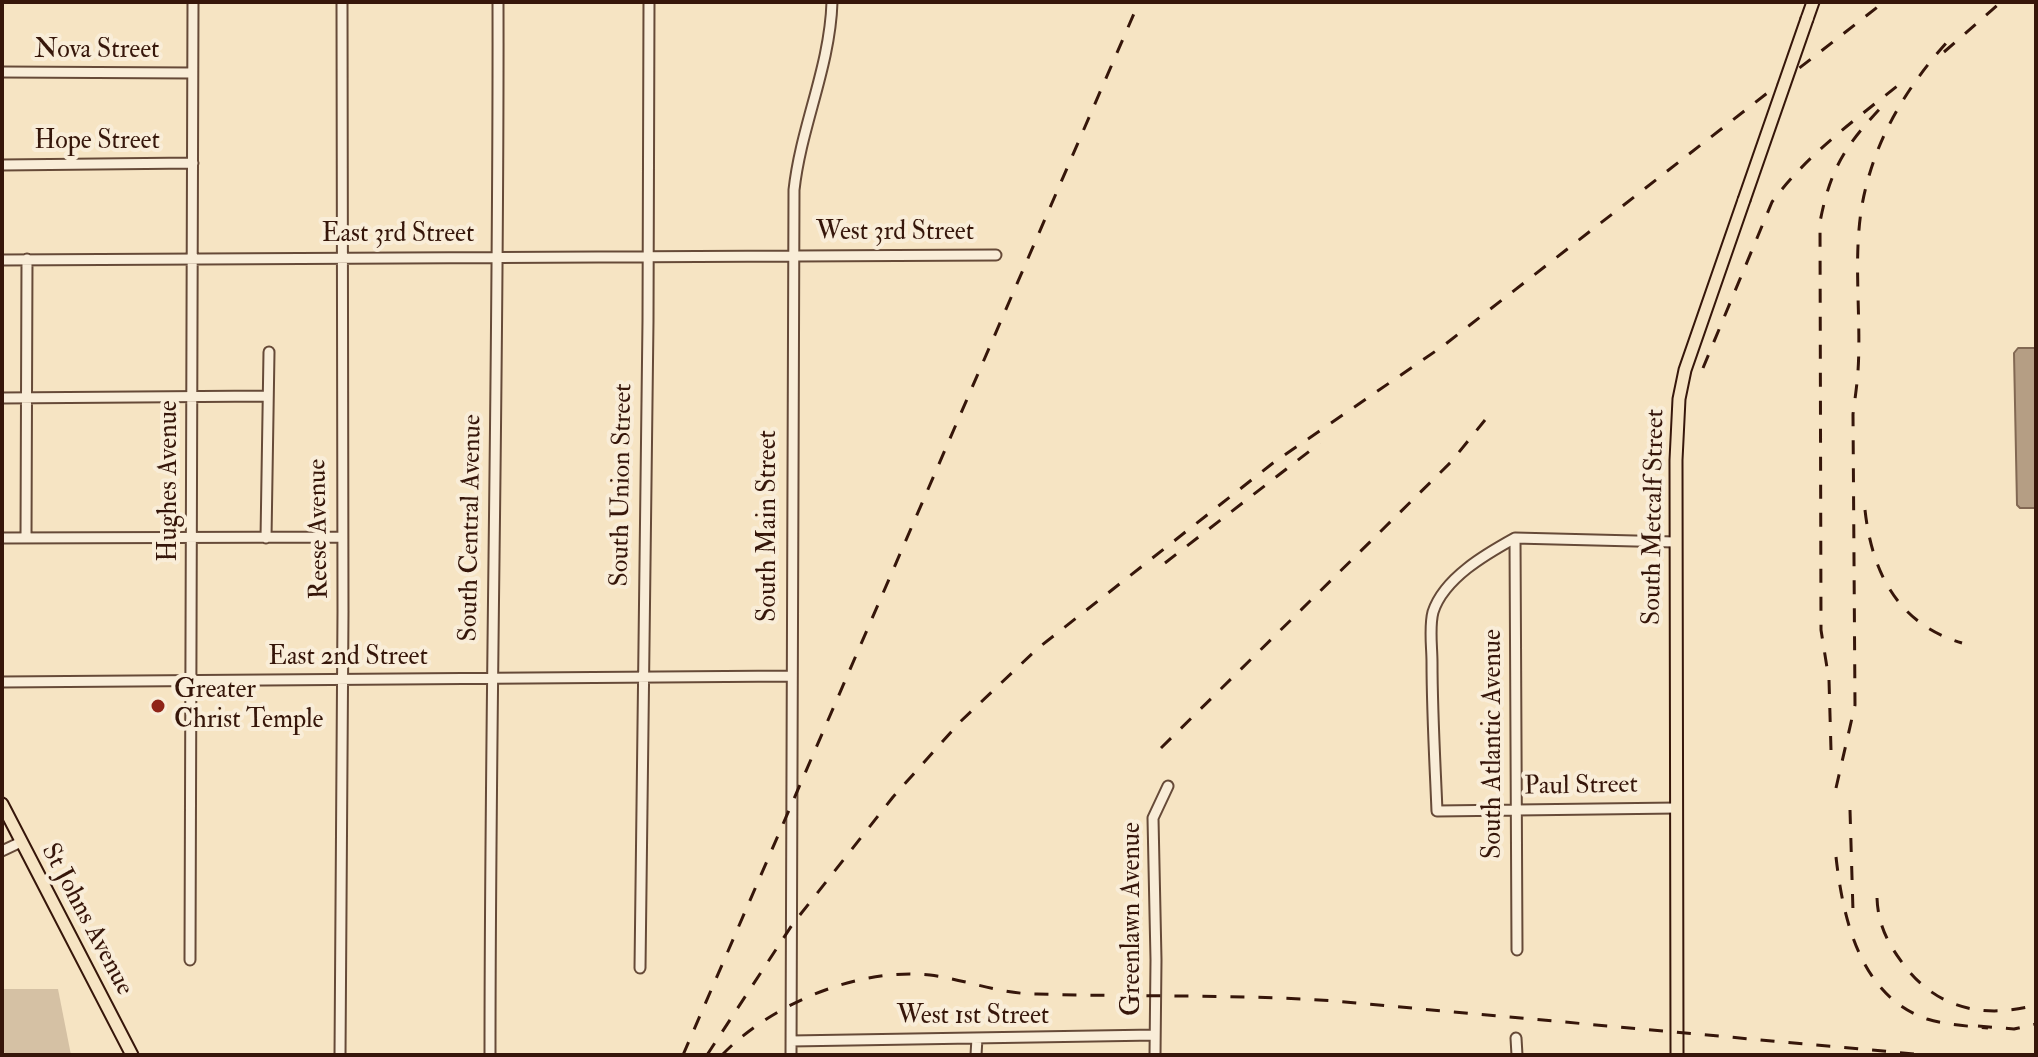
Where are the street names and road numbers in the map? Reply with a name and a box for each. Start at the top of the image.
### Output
street label: Nova Street [35,35,159,67]
street label: Hope Street [34,126,160,158]
street label: West 3rd Street [816,217,974,249]
street label: East 3rd Street [322,219,474,251]
street label: South Union Street [606,383,640,587]
street label: Hughes Avenue [154,400,186,562]
street label: South Metcalf Street [1638,409,1672,625]
street label: South Central Avenue [454,414,490,642]
street label: South Main Street [753,430,785,622]
street label: Reese Avenue [303,458,337,600]
street label: South Atlantic Avenue [1478,629,1510,859]
street label: East 2nd Street [268,642,428,674]
street label: Paul Street [1524,770,1638,804]
street label: Greenlawn Avenue [1117,822,1149,1016]
street label: St Johns Avenue [33,839,139,1001]
street label: West 1st Street [897,1001,1049,1033]

